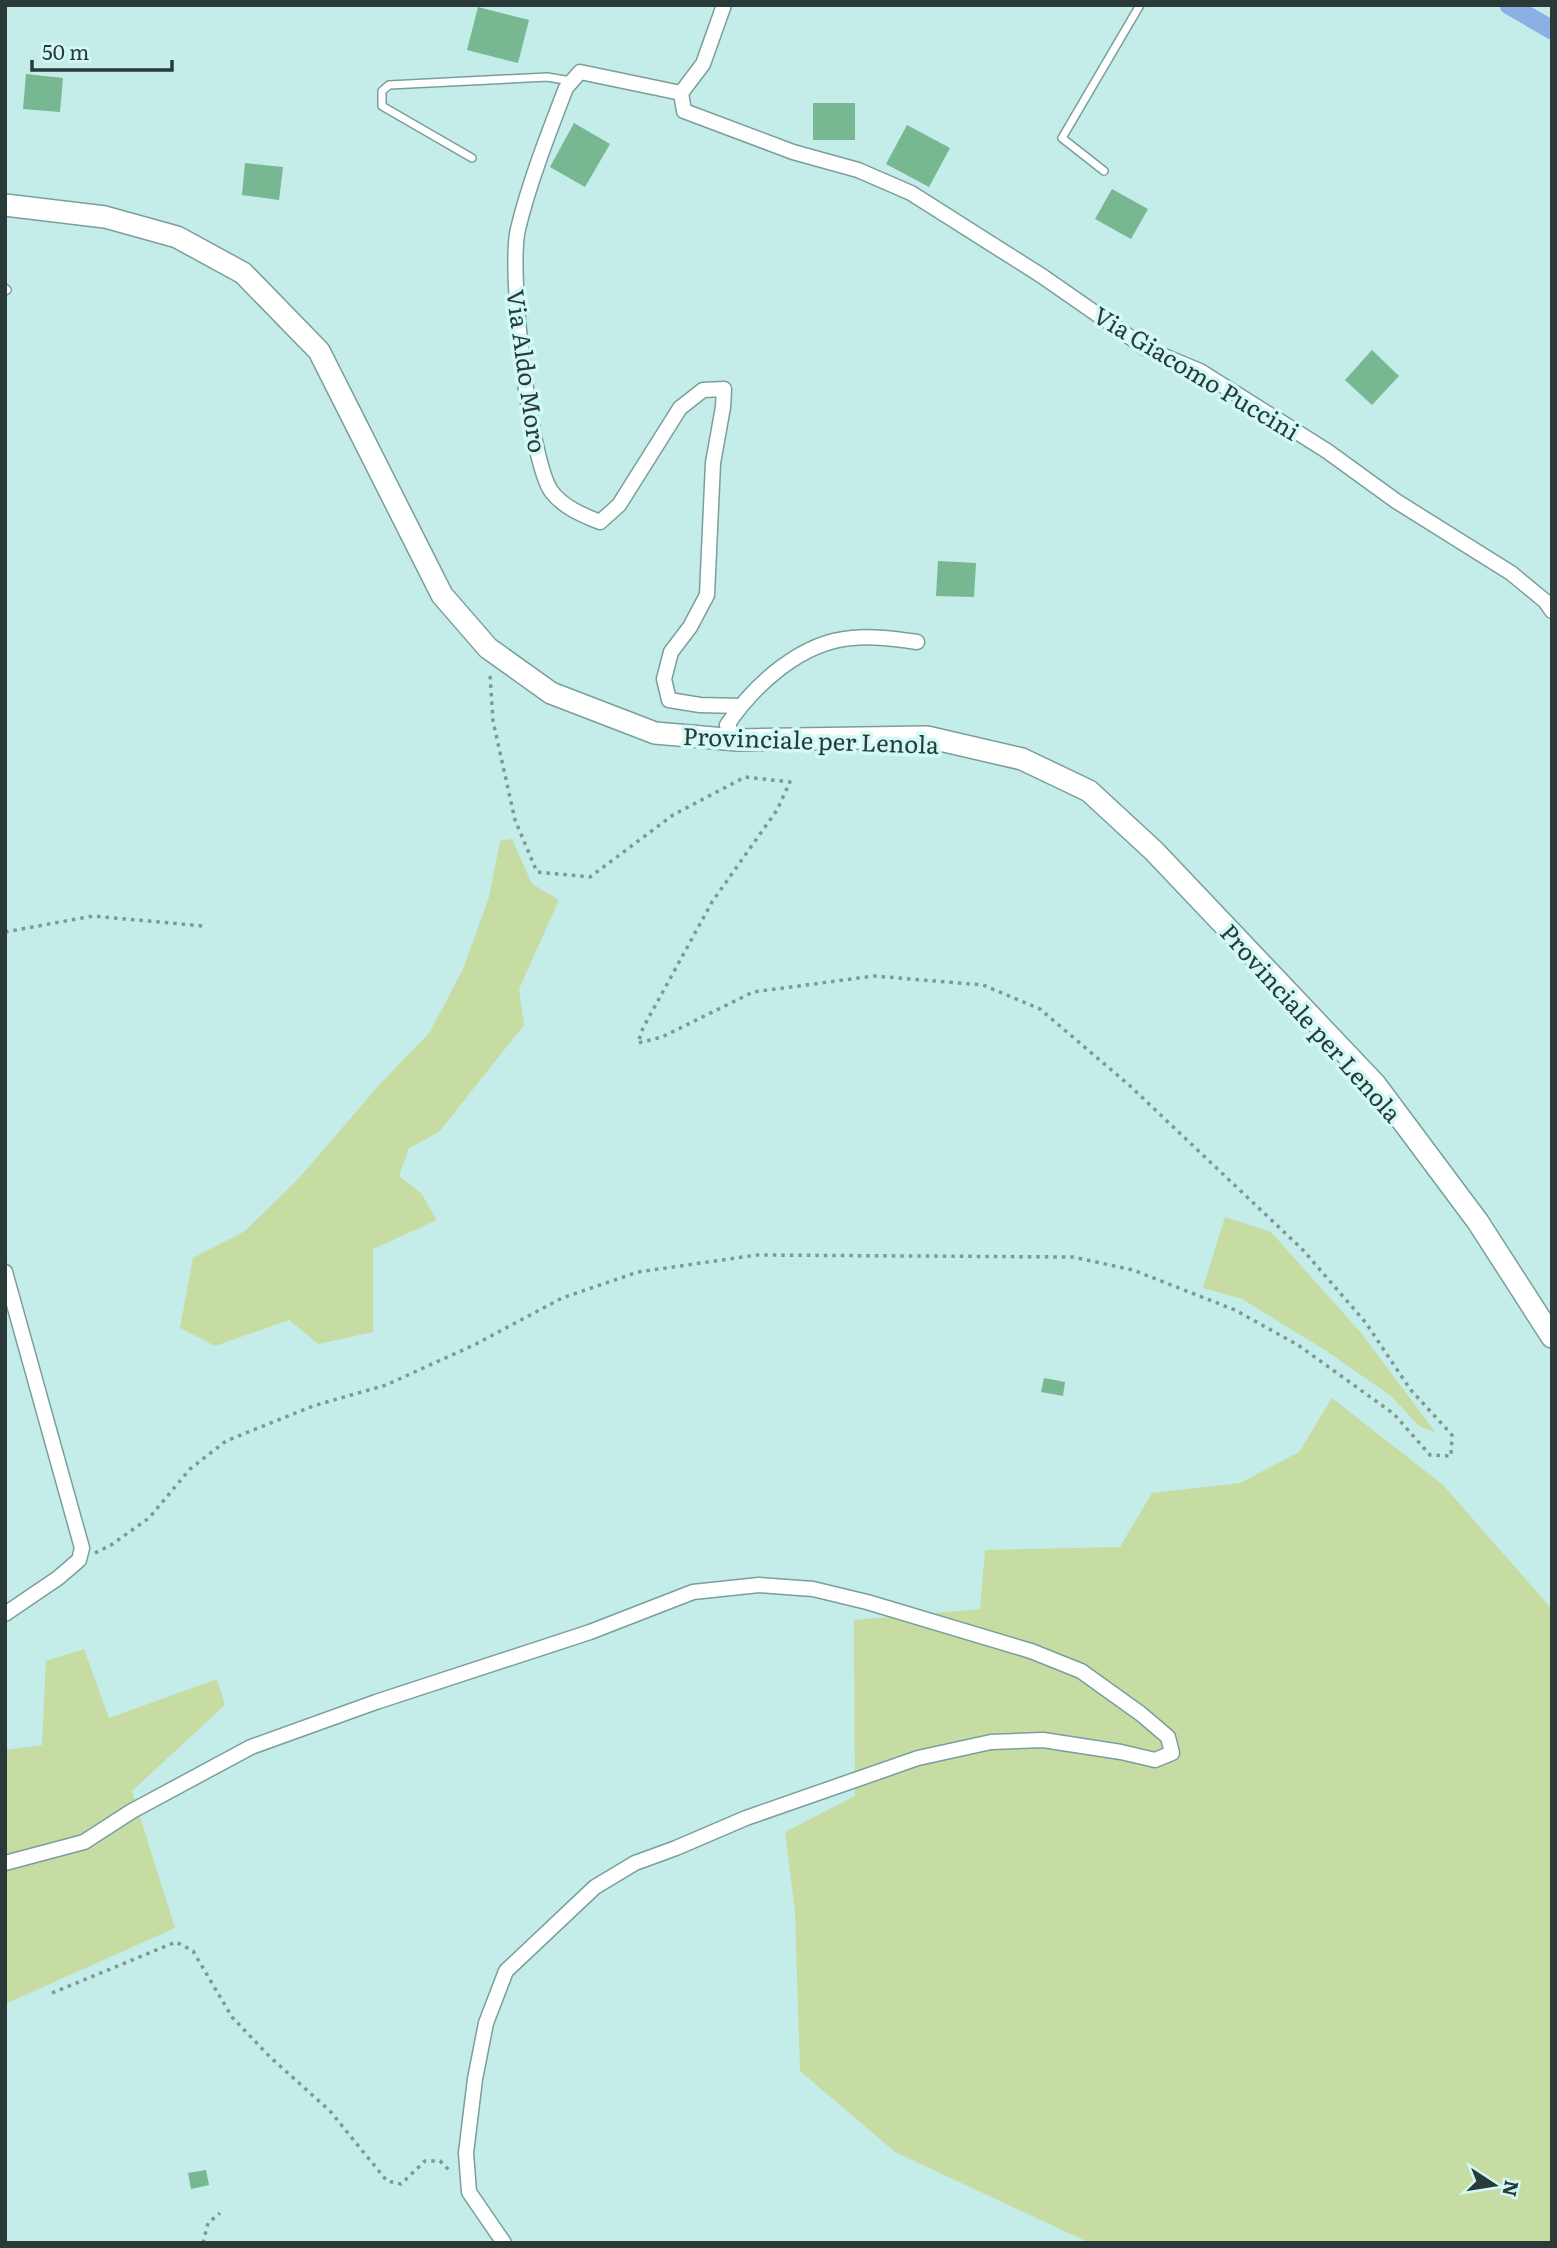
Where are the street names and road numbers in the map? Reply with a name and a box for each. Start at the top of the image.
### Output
street label: Via Aldo Moro [499,287,557,455]
street label: Via Giacomo Puccini [1087,296,1307,448]
street label: Provinciale per Lenola [682,717,940,761]
street label: Provinciale per Lenola [1213,915,1411,1129]

